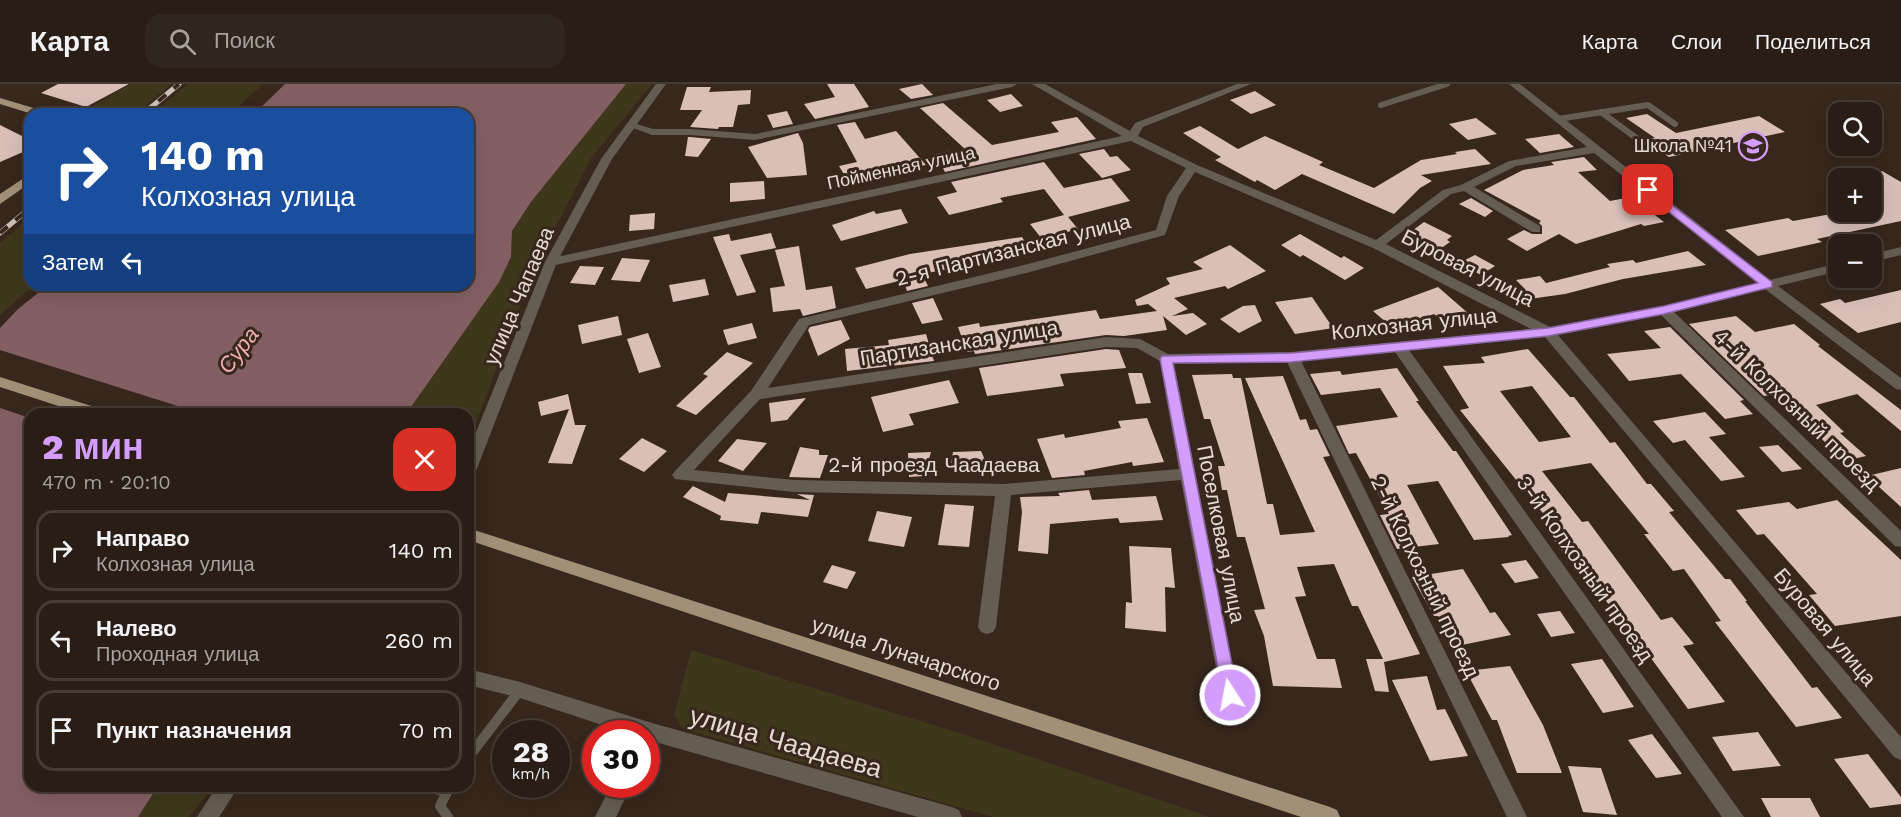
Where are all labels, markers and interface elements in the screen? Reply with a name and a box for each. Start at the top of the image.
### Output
search box [145,14,565,68]
text: Карта [30,25,109,58]
icon: search [166,25,199,58]
text: Поиск [214,28,275,53]
text: Карта [1582,29,1638,54]
text: Слои [1671,29,1722,54]
text: Поделиться [1755,29,1871,54]
map controls [1828,102,1882,288]
button: search [1828,102,1882,156]
school or university icon: Школа №41 [1737,130,1769,162]
text: 140 m [141,131,265,180]
icon: right [42,132,120,210]
place label: Школа №41 [1634,135,1732,156]
street label: Пойменная улица [825,141,978,193]
pin [1622,164,1673,215]
button: + [1828,168,1882,222]
icon: arrive [1631,173,1664,206]
text: Колхозная улица [141,181,355,213]
street label: 2-я Партизанская улица [893,208,1133,291]
street label: улица Чапаева [478,223,559,369]
street label: Буровая улица [1398,223,1539,312]
button: − [1828,234,1882,288]
icon: left [116,246,149,279]
text: Затем [42,250,104,275]
street label: Колхозная улица [1330,302,1498,345]
street label: Партизанская улица [858,314,1060,371]
water label: Сура [213,322,264,378]
street label: 4-й Колхозный проезд [1709,323,1886,496]
text: 2 мин [42,426,144,468]
button: close [393,428,456,491]
street label: Поселковая улица [1192,443,1251,625]
street label: 2-й проезд Чаадаева [828,452,1040,477]
text: 470 m · 20:10 [42,470,171,494]
street label: 3-й Колхозный проезд [1512,471,1659,667]
street label: 2-й Колхозный проезд [1366,472,1485,682]
text: Направо [96,526,190,551]
icon: right [45,534,78,567]
text: 140 m [389,538,453,563]
text: Колхозная улица [96,552,255,576]
street label: Буровая улица [1769,563,1882,691]
street label: улица Луначарского [809,611,1004,696]
text: Налево [96,616,177,641]
icon: left [45,624,78,657]
text: 260 m [385,628,453,653]
text: Проходная улица [96,642,259,666]
position arrow [1198,663,1262,727]
street label: улица Чаадаева [686,700,886,784]
icon: arrive [45,714,78,747]
text: Пункт назначения [96,718,292,743]
text: 70 m [399,718,453,743]
speed limit sign: 30 [582,720,660,798]
text: 28 [513,734,549,769]
text: km/h [512,765,550,783]

